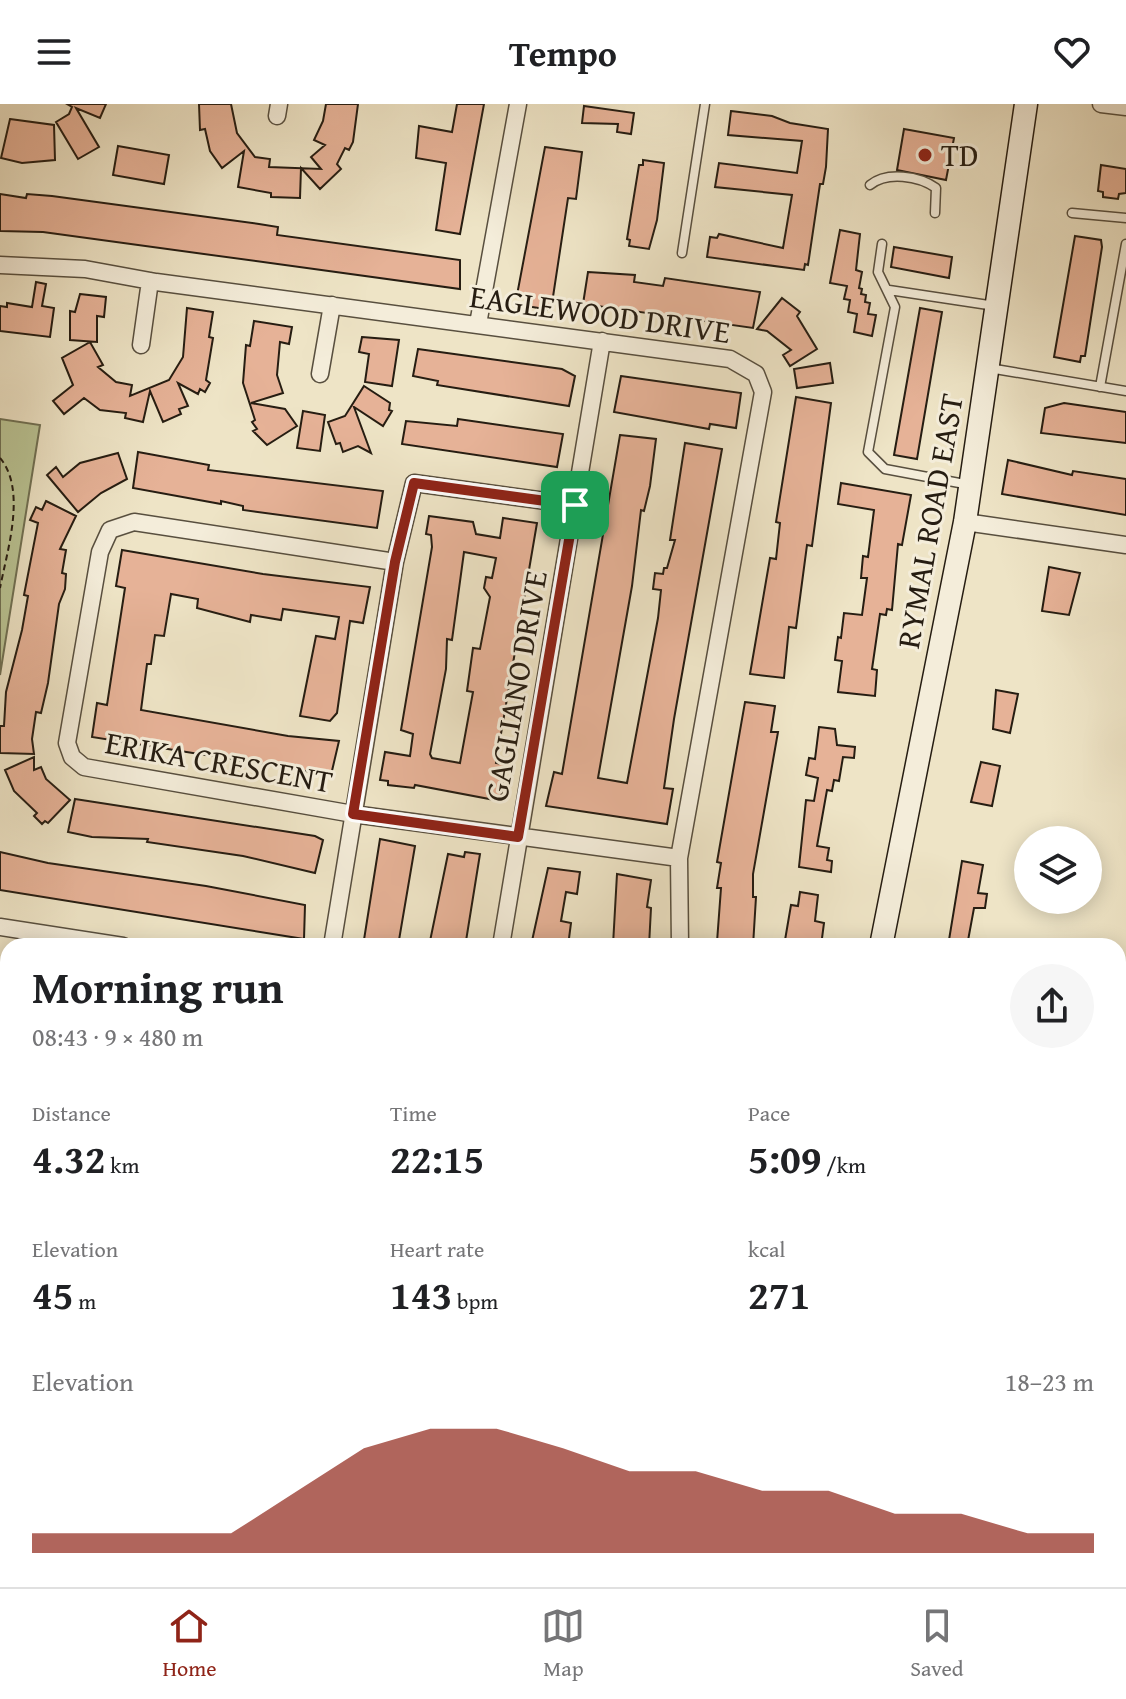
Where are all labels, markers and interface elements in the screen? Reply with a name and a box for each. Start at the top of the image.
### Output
text: Tempo [509,26,617,79]
icon: menu [32,30,76,74]
icon: heart [1050,30,1094,74]
place label: TD [941,131,978,178]
marker: TD [916,146,934,164]
street label: EAGLEWOOD DRIVE [467,272,733,355]
street label: RYMAL ROAD EAST [884,390,975,652]
pin [541,471,609,539]
icon: arrive [553,483,597,527]
street label: GAGLIANO DRIVE [472,567,559,805]
street label: ERIKA CRESCENT [102,718,336,805]
map controls [1014,826,1102,914]
button: layers [1014,826,1102,914]
text: Morning run [32,955,283,1019]
button: share [1010,964,1094,1048]
text: 08:43 · 9 × 480 m [32,1017,203,1056]
text: Distance [32,1097,111,1129]
text: Time [390,1097,437,1129]
text: Pace [748,1097,790,1129]
text: 4.32 [32,1129,105,1188]
text: 22:15 [390,1129,484,1188]
text: 5:09 [748,1129,821,1188]
text: km [105,1149,139,1181]
text: /km [821,1149,866,1181]
text: Elevation [32,1233,118,1265]
text: Heart rate [390,1233,484,1265]
text: kcal [748,1233,786,1265]
text: 45 [32,1265,73,1324]
text: 143 [390,1265,452,1324]
text: 271 [748,1265,810,1324]
text: m [73,1285,96,1317]
text: bpm [452,1285,498,1317]
text: Elevation [32,1362,134,1401]
text: 18–23 m [1005,1362,1094,1401]
tab: Home [162,1604,217,1684]
tab: Map [541,1604,585,1684]
tab: Saved [910,1604,964,1684]

